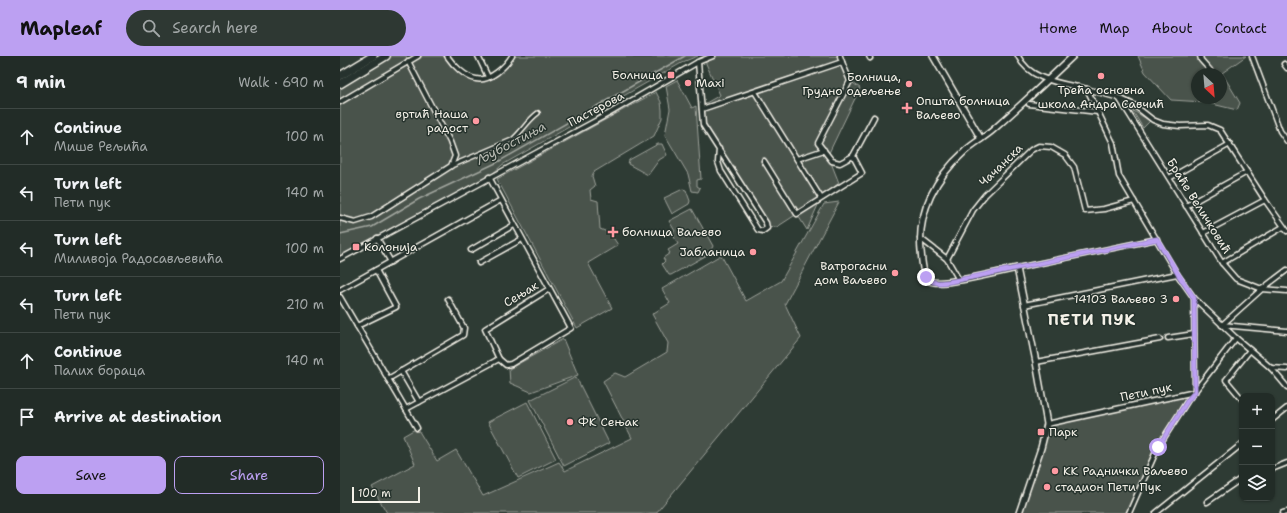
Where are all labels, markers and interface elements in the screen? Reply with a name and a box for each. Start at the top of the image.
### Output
search box [126,10,406,46]
text: Mapleaf [20,16,102,41]
icon: search [140,17,162,39]
text: Search here [172,18,258,38]
text: Home [1039,19,1078,37]
text: Map [1100,19,1130,37]
text: About [1152,19,1193,37]
text: Contact [1215,19,1267,37]
place label: Болница [612,67,664,83]
north arrow [1191,68,1227,104]
place label: Болница, Грудно одељење [802,69,901,99]
marker: Болница [666,70,676,80]
text: 9 min [16,71,66,93]
marker: Трећа основна школа Андра Савчић [1096,71,1106,81]
text: Walk · 690 m [238,74,324,91]
place label: Maxi [696,75,725,91]
marker: Maxi [683,78,693,88]
marker: Болница, Грудно одељење [904,79,914,89]
place label: Трећа основна школа Андра Савчић [1038,82,1164,112]
street label: Пастерова [565,87,627,130]
place label: Општа болница Ваљево [916,93,1010,123]
marker: Општа болница Ваљево [901,102,913,114]
place label: вртић Наша радост [396,106,469,136]
marker: вртић Наша радост [471,116,481,126]
water label: Љубостиња [472,117,549,169]
text: Continue [54,118,122,138]
icon: ahead [16,126,38,148]
text: 100 m [285,128,324,145]
text: Мише Рељића [54,138,148,155]
street label: Чачанска [976,140,1027,190]
street label: Браће Величковић [1163,155,1235,257]
text: Turn left [54,174,122,194]
icon: left [16,182,38,204]
text: 140 m [285,184,324,201]
text: Пети пук [54,194,111,211]
place label: болница Ваљево [622,224,721,240]
marker: болница Ваљево [607,226,619,238]
text: Turn left [54,230,122,250]
icon: left [16,238,38,260]
place label: Колонија [364,239,418,255]
text: 100 m [285,240,324,257]
marker: Колонија [351,242,361,252]
place label: Јабланица [680,244,746,260]
marker: Јабланица [748,247,758,257]
text: Миливоја Радосављевића [54,250,223,267]
place label: Ватрогасни дом Ваљево [815,258,887,288]
marker: Ватрогасни дом Ваљево [890,268,900,278]
route end [917,268,935,286]
street label: Сењак [501,277,542,311]
text: Turn left [54,286,122,306]
place label: 14103 Ваљево 3 [1074,291,1168,307]
icon: left [16,294,38,316]
marker: 14103 Ваљево 3 [1171,294,1181,304]
text: 210 m [286,296,324,313]
text: Пети пук [54,306,111,323]
district label: ПЕТИ ПУК [1048,309,1136,330]
text: Continue [54,342,122,362]
icon: ahead [16,350,38,372]
text: 140 m [285,352,324,369]
text: Палих бораца [54,362,145,379]
street label: Пети пук [1119,379,1174,405]
map controls [1239,393,1275,501]
button: + [1239,393,1275,429]
icon: arrive [16,406,38,428]
text: Arrive at destination [54,407,222,427]
place label: ФК Сењак [578,414,639,430]
marker: ФК Сењак [565,417,575,427]
place label: Парк [1049,424,1078,440]
marker: Парк [1036,427,1046,437]
button: − [1239,429,1275,465]
route start [1149,438,1167,456]
button: Save [16,456,166,494]
button: Share [174,456,324,494]
place label: КК Раднички Ваљево [1063,463,1188,479]
button: layers [1239,465,1275,501]
marker: КК Раднички Ваљево [1050,466,1060,476]
place label: стадион Пети Пук [1055,479,1162,495]
marker: стадион Пети Пук [1042,482,1052,492]
scale bar [352,485,420,504]
text: 100 m [358,486,391,501]

